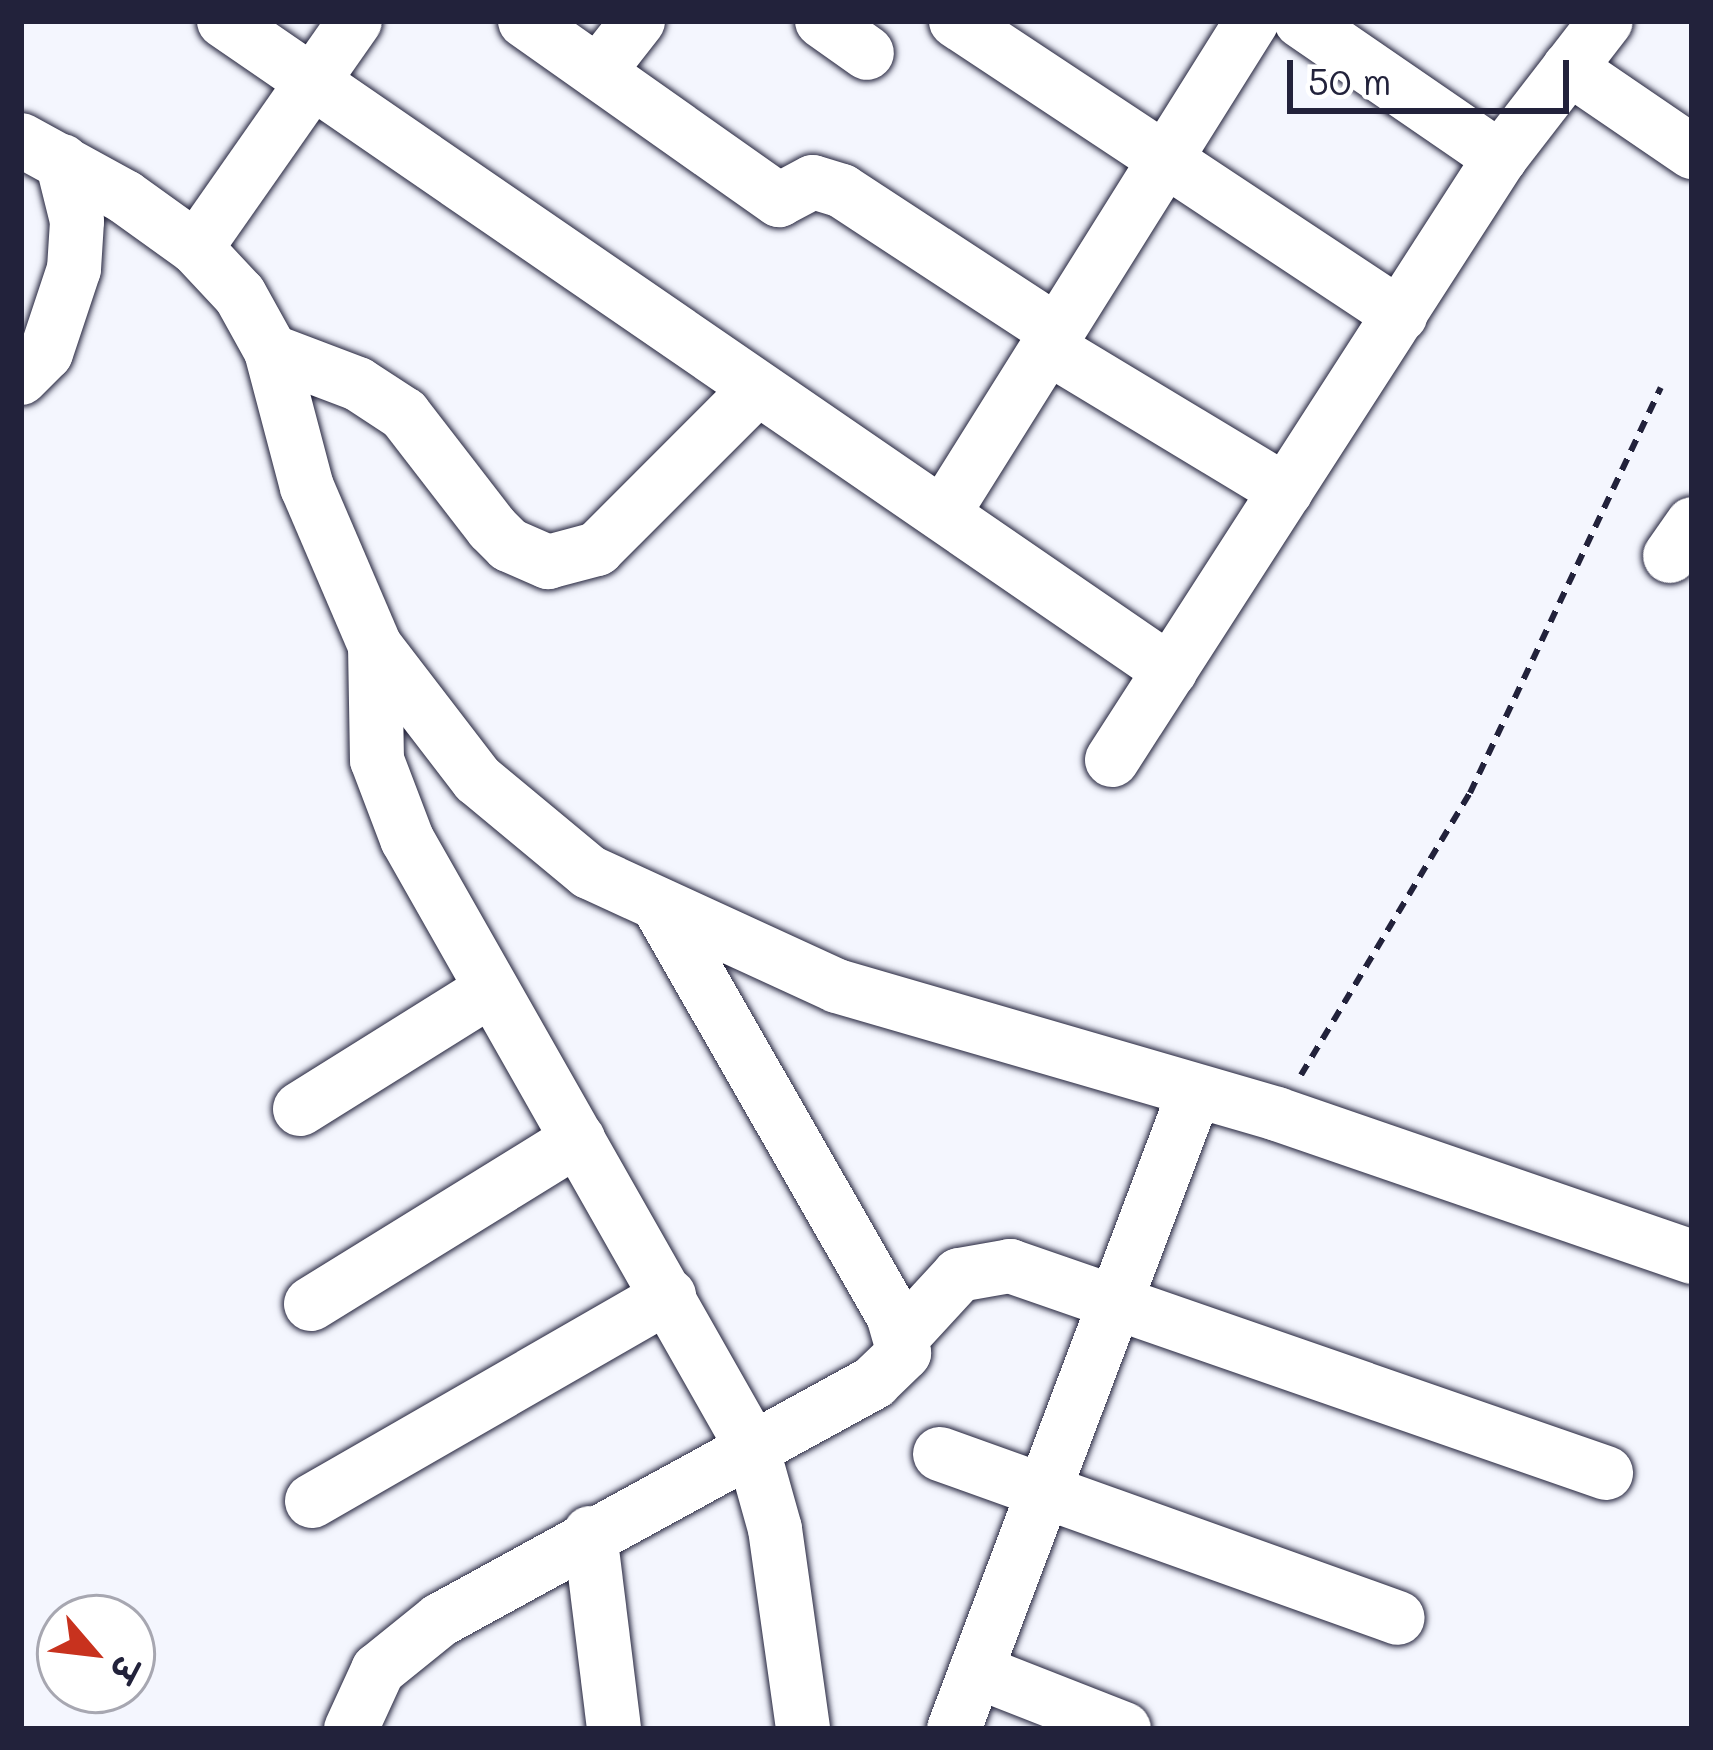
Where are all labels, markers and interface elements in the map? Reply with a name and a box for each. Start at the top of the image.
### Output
scale bar [1293,36,1575,110]
text: 50 m [1308,57,1391,104]
north arrow [36,1594,156,1714]
text: उ [101,1650,150,1690]

